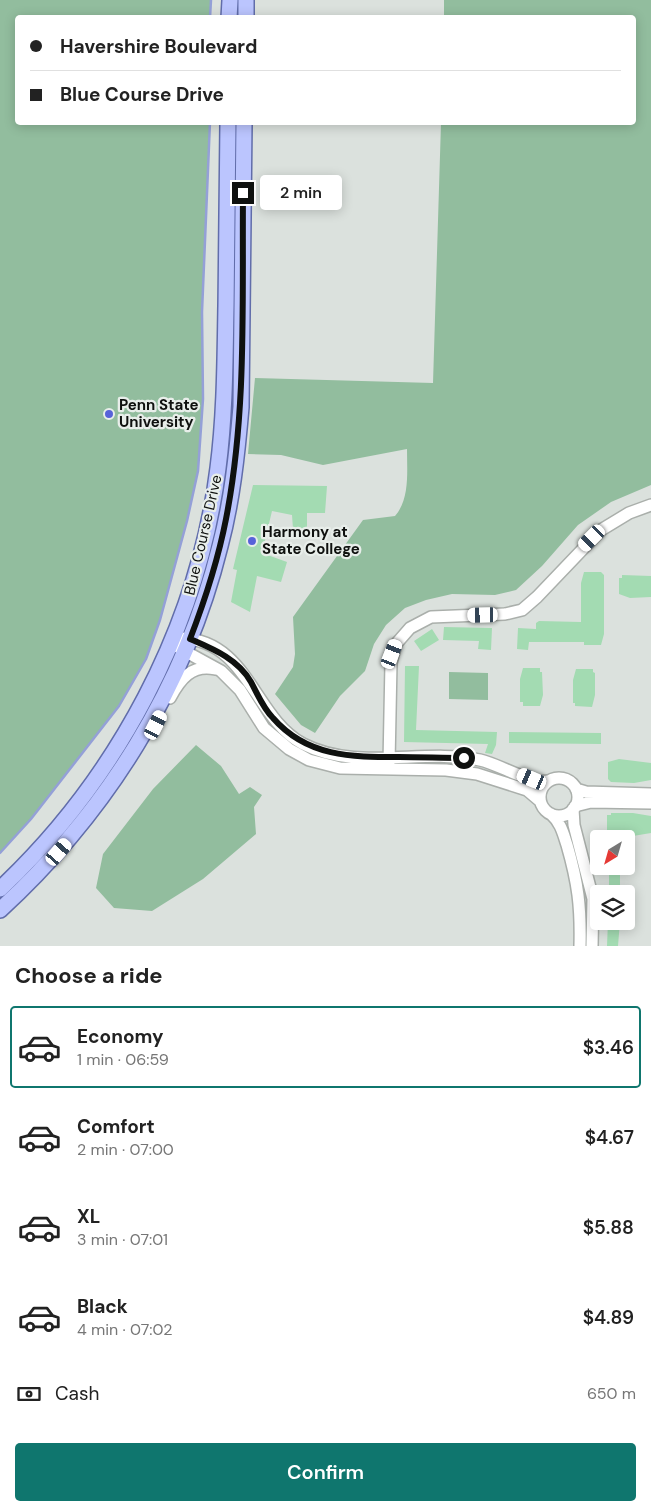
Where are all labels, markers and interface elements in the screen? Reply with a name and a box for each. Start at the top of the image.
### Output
text: Havershire Boulevard [60,34,257,59]
text: Blue Course Drive [60,82,224,107]
callout: 2 min [260,176,343,210]
route end [232,182,254,204]
text: 2 min [280,182,322,203]
place label: Penn State University [119,395,199,432]
marker: Penn State University [103,408,115,420]
street label: Blue Course Drive [179,473,227,597]
place label: Harmony at State College [262,522,360,559]
car [576,522,607,554]
marker: Harmony at State College [246,535,258,547]
car [467,607,498,623]
car [379,637,404,671]
car [142,708,169,742]
route start [453,747,475,769]
car [515,766,548,792]
north arrow [590,830,635,875]
map controls [590,830,635,930]
car [43,836,74,868]
button: layers [590,885,635,930]
text: Choose a ride [15,961,163,990]
text: Economy [77,1024,164,1049]
icon: car [17,1025,62,1070]
text: $3.46 [583,1035,634,1060]
text: 1 min · 06:59 [77,1049,169,1070]
text: Comfort [77,1114,155,1139]
icon: car [17,1115,62,1160]
text: $4.67 [585,1125,634,1150]
text: 2 min · 07:00 [77,1139,174,1160]
text: XL [77,1204,100,1229]
icon: car [17,1205,62,1250]
text: $5.88 [583,1215,634,1240]
text: 3 min · 07:01 [77,1229,168,1250]
text: Black [77,1294,128,1319]
icon: car [17,1295,62,1340]
text: $4.89 [583,1305,634,1330]
text: 4 min · 07:02 [77,1319,172,1340]
icon: cash [15,1380,43,1408]
text: Cash [55,1381,99,1406]
text: 650 m [587,1383,636,1404]
button: Confirm [15,1443,636,1501]

